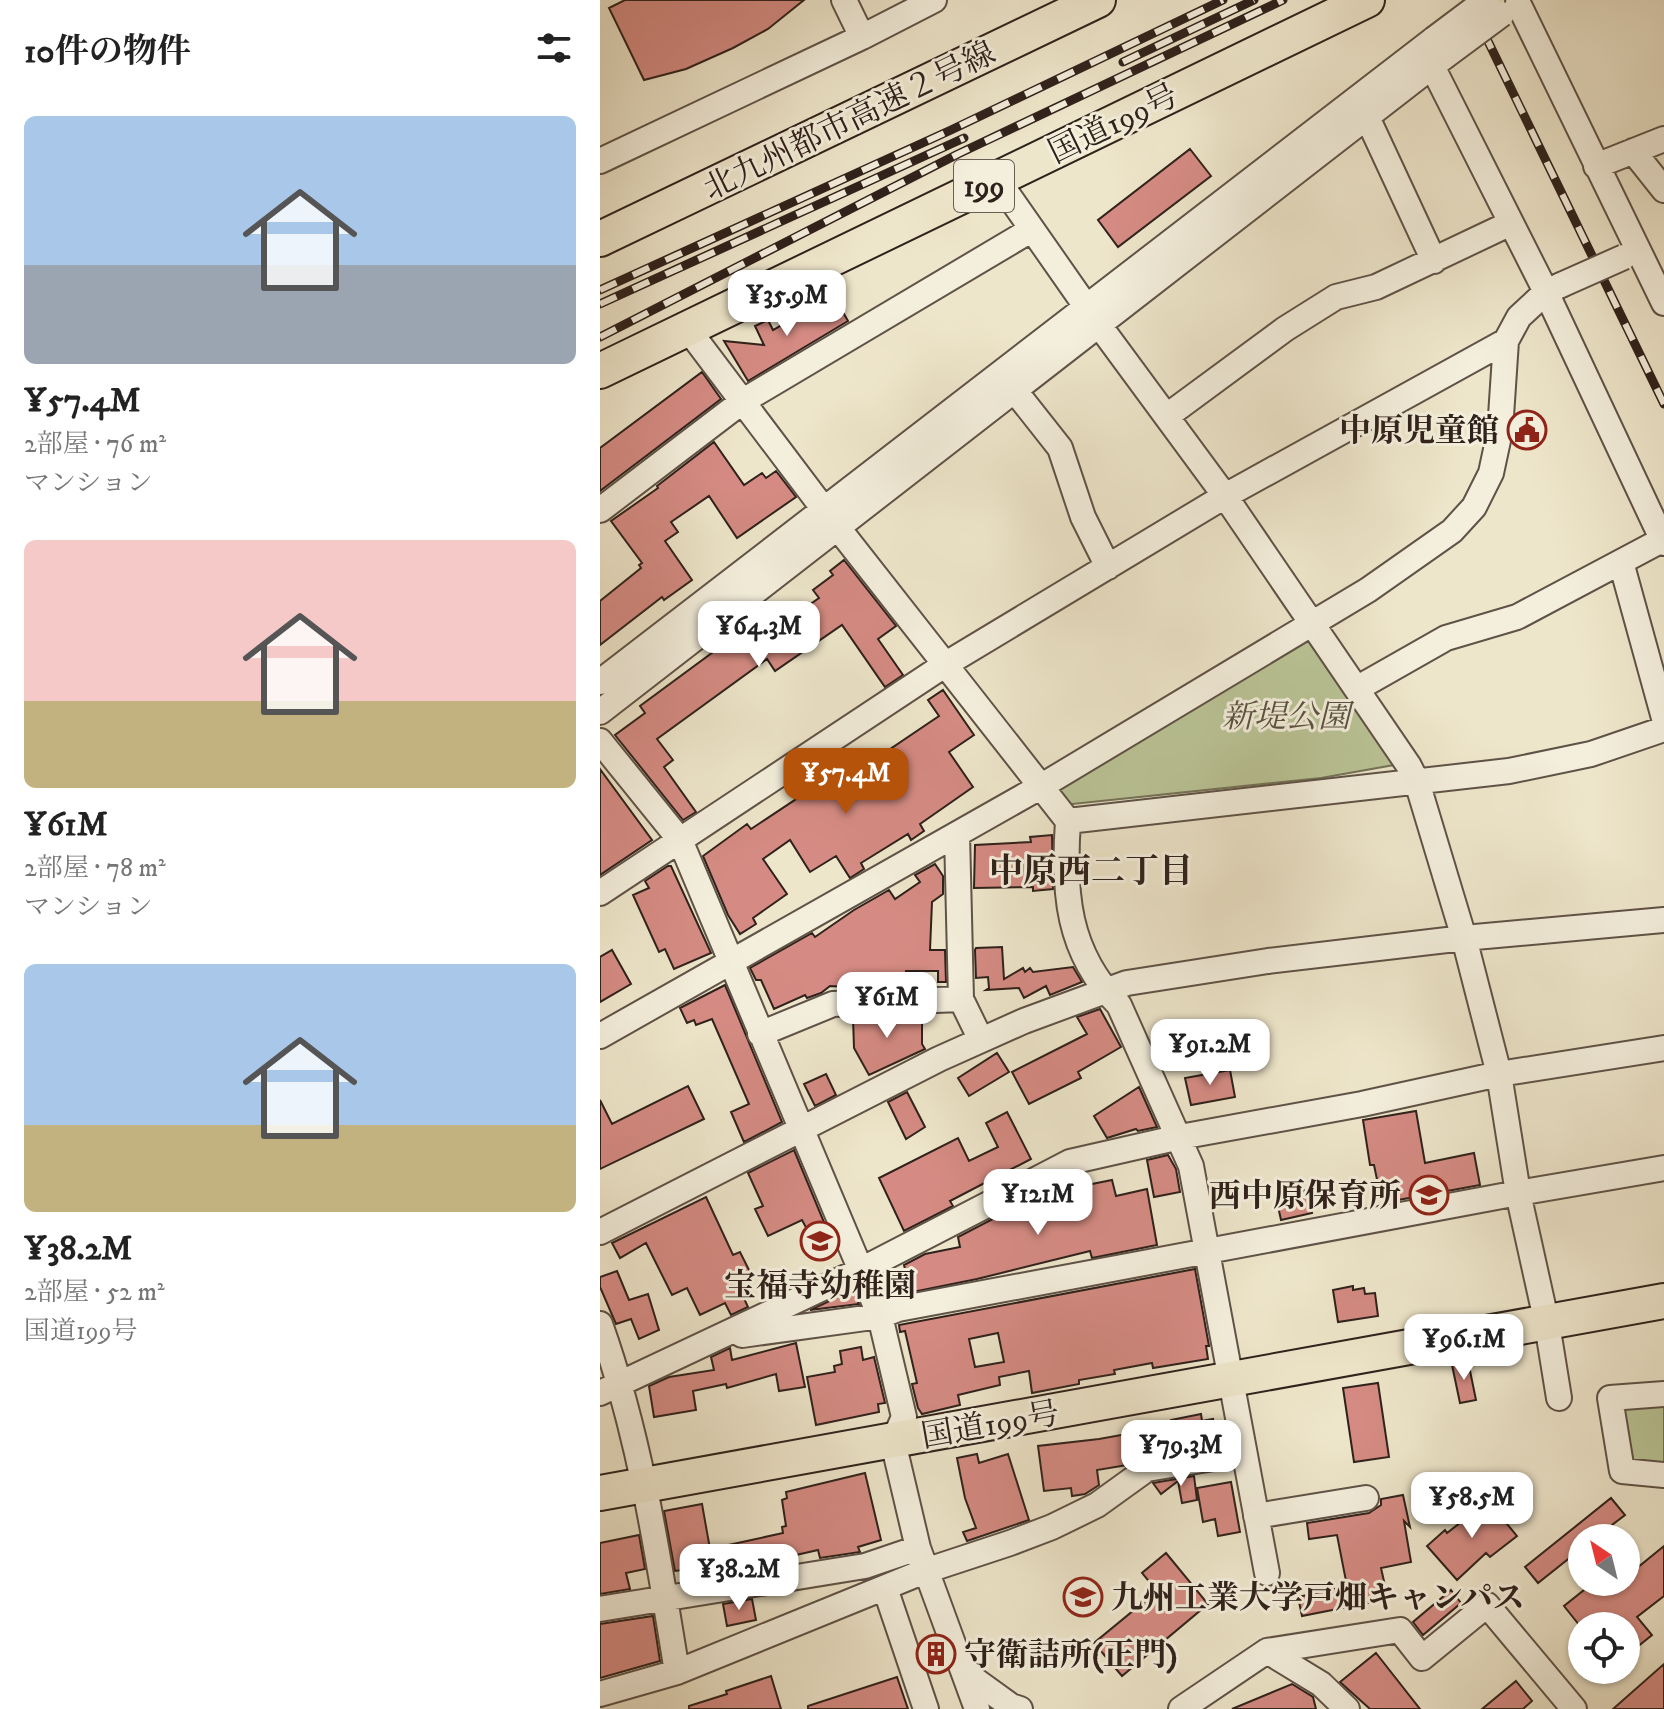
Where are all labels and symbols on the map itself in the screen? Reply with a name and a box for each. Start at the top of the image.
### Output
street label: 北九州都市高速２号線 [697,34,1002,210]
street label: 国道199号 [1042,76,1185,173]
road number: 199 [954,160,1014,212]
pin: ¥35.9M [722,270,852,338]
public building icon: 中原児童館 [1506,409,1548,451]
place label: 中原児童館 [1339,412,1499,452]
pin: ¥64.3M [694,601,824,669]
park label: 新堤公園 [1222,698,1355,738]
pin: ¥57.4M [781,748,911,816]
district label: 中原西二丁目 [989,851,1193,893]
pin: ¥61M [840,972,934,1040]
pin: ¥91.2M [1145,1019,1275,1087]
pin: ¥121M [982,1169,1094,1237]
school or university icon: 西中原保育所 [1408,1174,1450,1216]
place label: 西中原保育所 [1209,1177,1401,1217]
school or university icon: 宝福寺幼稚園 [799,1220,841,1262]
place label: 宝福寺幼稚園 [724,1267,916,1307]
pin: ¥96.1M [1399,1314,1529,1382]
street label: 国道199号 [918,1394,1063,1458]
pin: ¥79.3M [1116,1420,1246,1488]
pin: ¥58.5M [1407,1472,1537,1540]
north arrow [1568,1524,1640,1596]
pin: ¥38.2M [674,1544,804,1612]
school or university icon: 九州工業大学戸畑キャンパス [1062,1576,1104,1618]
place label: 九州工業大学戸畑キャンパス [1111,1579,1525,1619]
building icon: 守衛詰所(正門) [915,1633,957,1675]
place label: 守衛詰所(正門) [964,1636,1177,1676]

